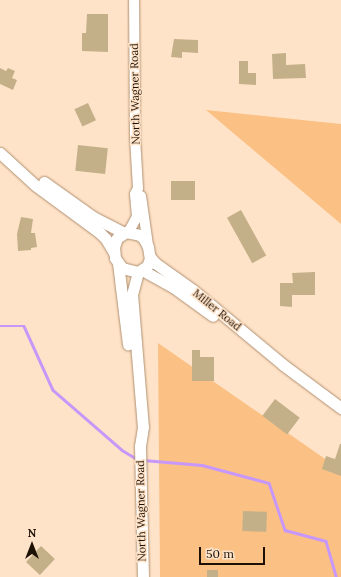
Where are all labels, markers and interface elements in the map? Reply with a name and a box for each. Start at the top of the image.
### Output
street label: North Wagner Road [128,43,142,145]
street label: Miller Road [190,287,244,333]
street label: North Wagner Road [134,460,148,562]
north arrow [12,525,52,565]
text: N [28,526,36,540]
scale bar [201,539,267,565]
text: 50 m [206,546,234,561]

